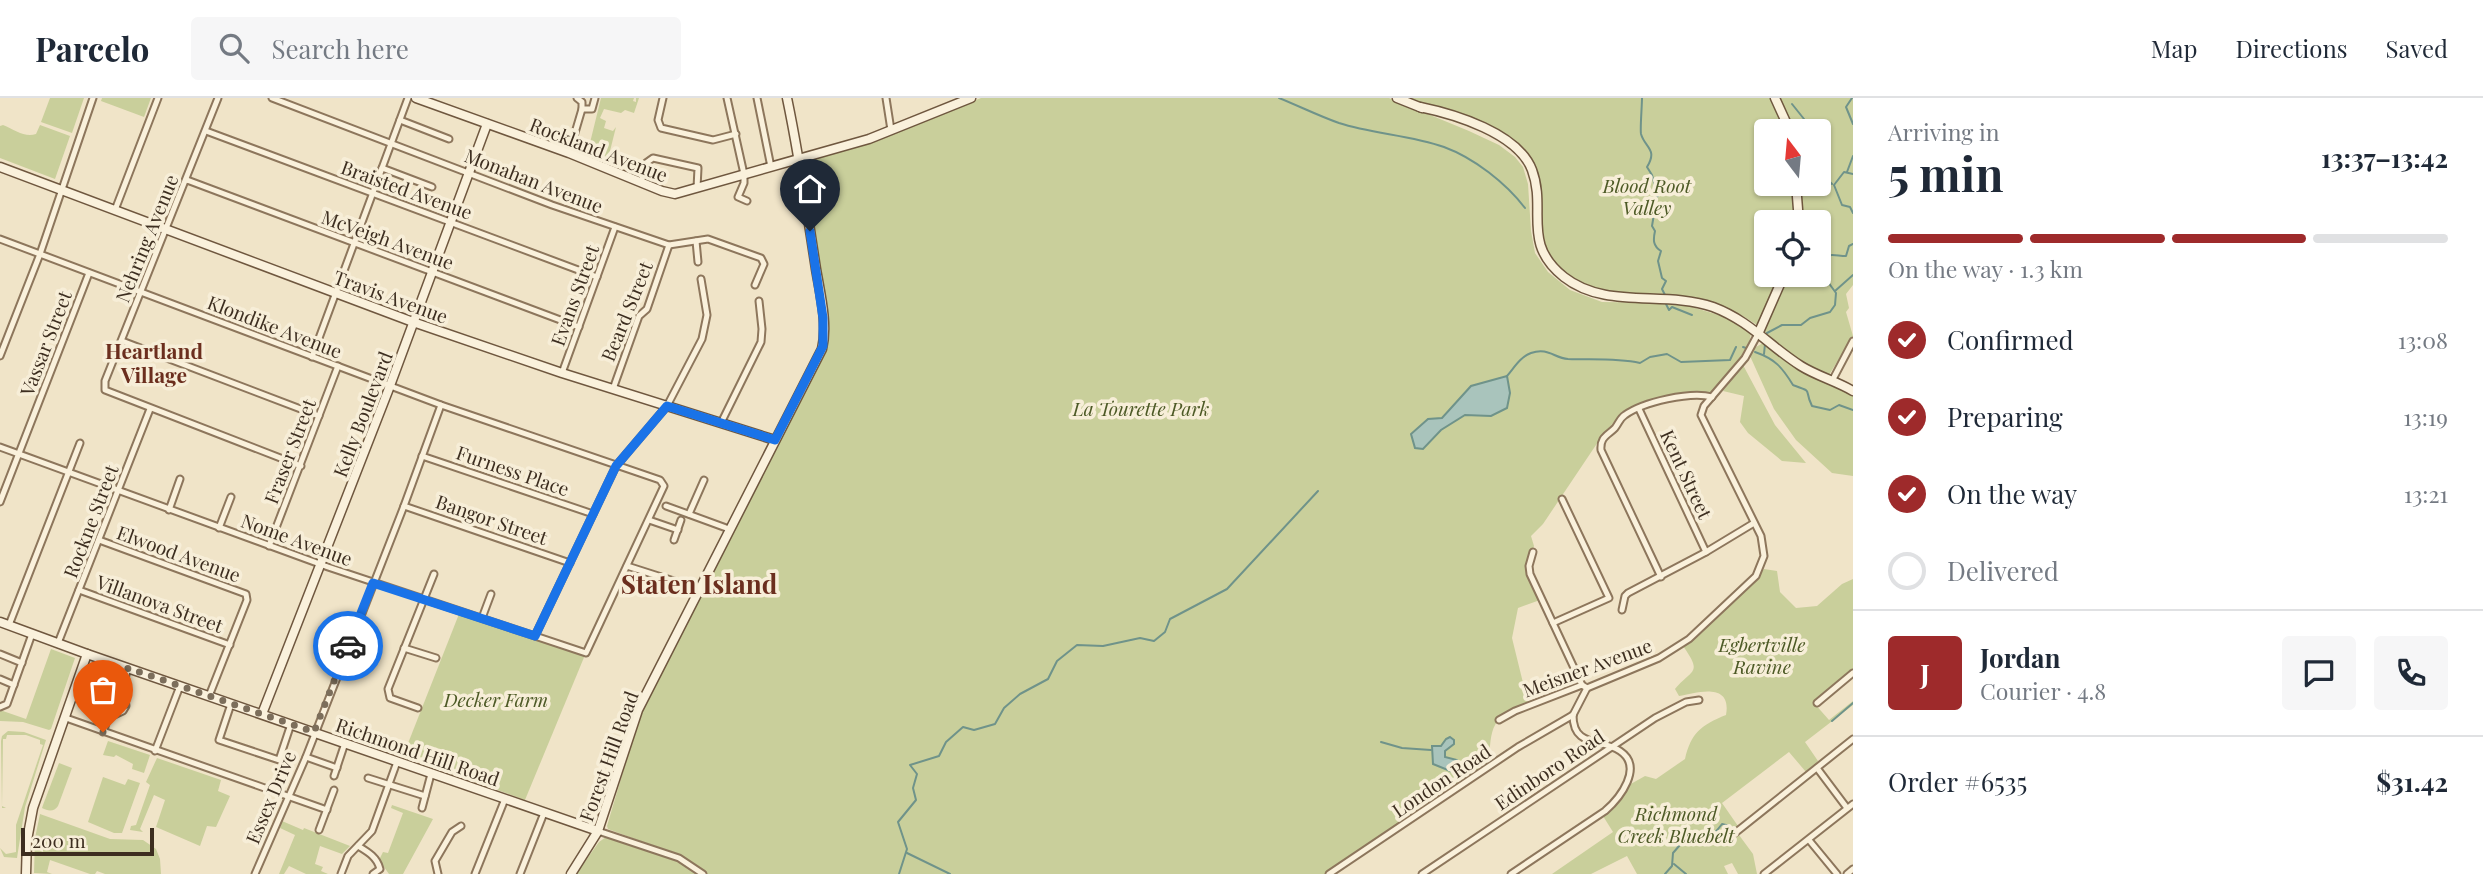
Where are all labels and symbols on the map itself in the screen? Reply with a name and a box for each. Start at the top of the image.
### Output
street label: Rockland Avenue [526,111,672,187]
north arrow [1754,119,1830,196]
street label: Monahan Avenue [461,142,607,218]
street label: Braisted Avenue [338,153,476,225]
pin [780,159,840,231]
street label: Nehring Avenue [108,170,184,306]
park label: Blood Root Valley [1602,172,1693,220]
street label: McVeigh Avenue [318,203,458,275]
street label: Evans Street [544,241,604,349]
street label: Beard Street [594,257,658,365]
street label: Travis Avenue [330,263,452,329]
street label: Vassar Street [13,286,77,400]
street label: Klondike Avenue [204,288,346,364]
district label: Heartland Village [105,336,203,388]
street label: Kelly Boulevard [326,347,398,481]
street label: Fraser Street [257,394,321,507]
park label: La Tourette Park [1072,395,1209,421]
street label: Kent Street [1655,425,1719,523]
street label: Furness Place [453,439,573,501]
street label: Rockne Street [57,460,124,581]
street label: Bangor Street [433,488,552,550]
street label: Nome Avenue [238,507,356,571]
street label: Elwood Avenue [113,519,245,587]
district label: Staten Island [621,566,778,601]
street label: Villanova Street [92,568,227,638]
courier [313,611,383,681]
park label: Egbertville Ravine [1717,631,1806,679]
street label: Meisner Avenue [1519,632,1655,702]
pin [73,660,133,732]
park label: Decker Farm [443,686,548,712]
street label: Forest Hill Road [572,687,644,825]
street label: Richmond Hill Road [333,711,503,791]
street label: Edinboro Road [1489,723,1609,815]
street label: London Road [1387,737,1495,823]
street label: Essex Drive [239,746,301,848]
park label: Richmond Creek Bluebelt [1618,800,1736,848]
scale bar [21,825,154,857]

